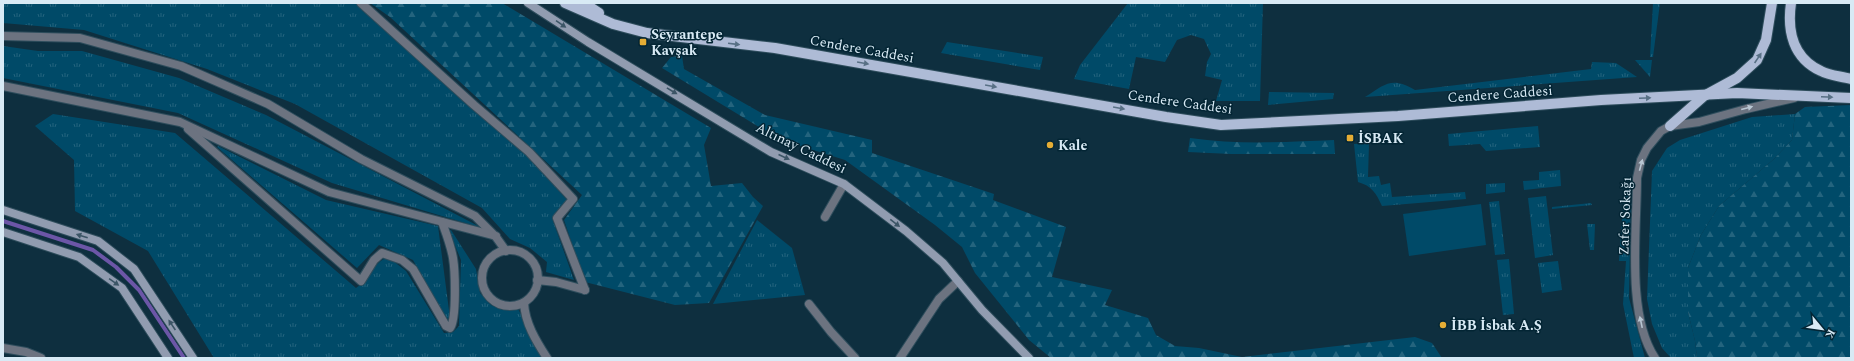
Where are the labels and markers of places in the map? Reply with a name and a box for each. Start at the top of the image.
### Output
place label: Seyrantepe Kavşak [651,24,723,61]
marker: Seyrantepe Kavşak [638,37,648,47]
place label: İSBAK [1358,128,1403,149]
marker: İSBAK [1345,133,1355,143]
place label: Kale [1058,135,1087,156]
marker: Kale [1045,140,1055,150]
place label: İBB İsbak A.Ş [1451,315,1542,336]
marker: İBB İsbak A.Ş [1438,320,1448,330]

